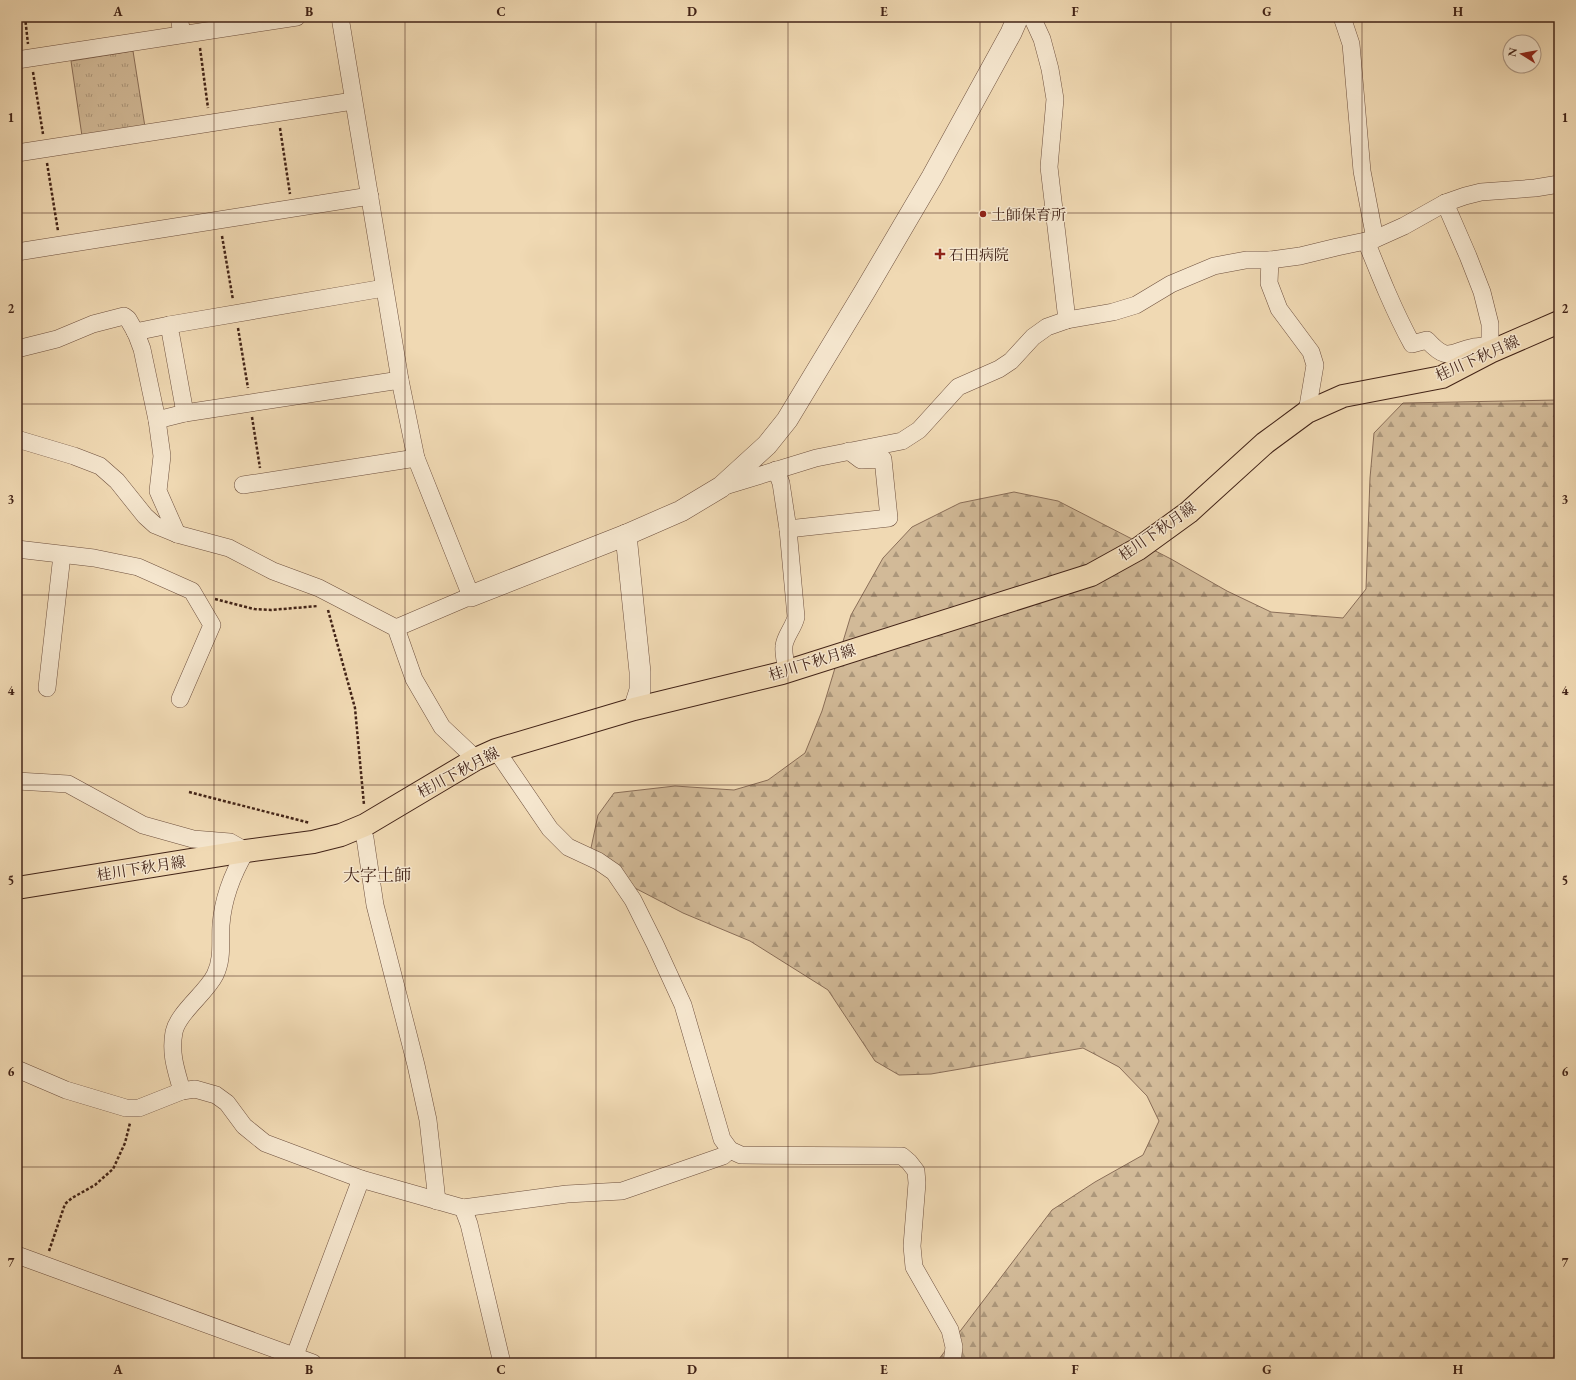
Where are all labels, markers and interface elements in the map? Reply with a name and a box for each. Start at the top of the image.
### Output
text: A [112,3,123,20]
text: B [305,3,313,20]
text: C [496,3,506,20]
text: D [687,3,697,20]
text: E [880,3,888,20]
text: F [1071,3,1079,20]
text: G [1262,3,1272,20]
text: H [1453,3,1464,20]
north arrow [1502,34,1542,74]
text: N [1504,46,1520,58]
text: 1 [8,109,15,126]
text: 1 [1562,109,1569,126]
place label: 土師保育所 [991,205,1066,224]
marker: 土師保育所 [978,209,988,219]
place label: 石田病院 [949,245,1009,264]
marker: 石田病院 [934,248,946,260]
text: 2 [8,300,15,317]
text: 2 [1562,300,1569,317]
street label: 桂川下秋月線 [1432,331,1522,385]
text: 3 [8,491,15,508]
text: 3 [1562,491,1569,508]
street label: 桂川下秋月線 [1115,497,1199,565]
street label: 桂川下秋月線 [766,640,858,684]
text: 4 [8,682,15,699]
text: 4 [1562,682,1569,699]
street label: 桂川下秋月線 [414,742,502,802]
street label: 桂川下秋月線 [95,852,187,884]
district label: 大字土師 [343,864,411,886]
text: 5 [8,872,14,889]
text: 5 [1562,872,1568,889]
text: 6 [8,1063,15,1080]
text: 6 [1562,1063,1569,1080]
text: 7 [8,1254,15,1271]
text: 7 [1562,1254,1569,1271]
text: A [112,1361,123,1378]
text: B [305,1361,313,1378]
text: C [496,1361,506,1378]
text: D [687,1361,697,1378]
text: E [880,1361,888,1378]
text: F [1071,1361,1079,1378]
text: G [1262,1361,1272,1378]
text: H [1453,1361,1464,1378]

